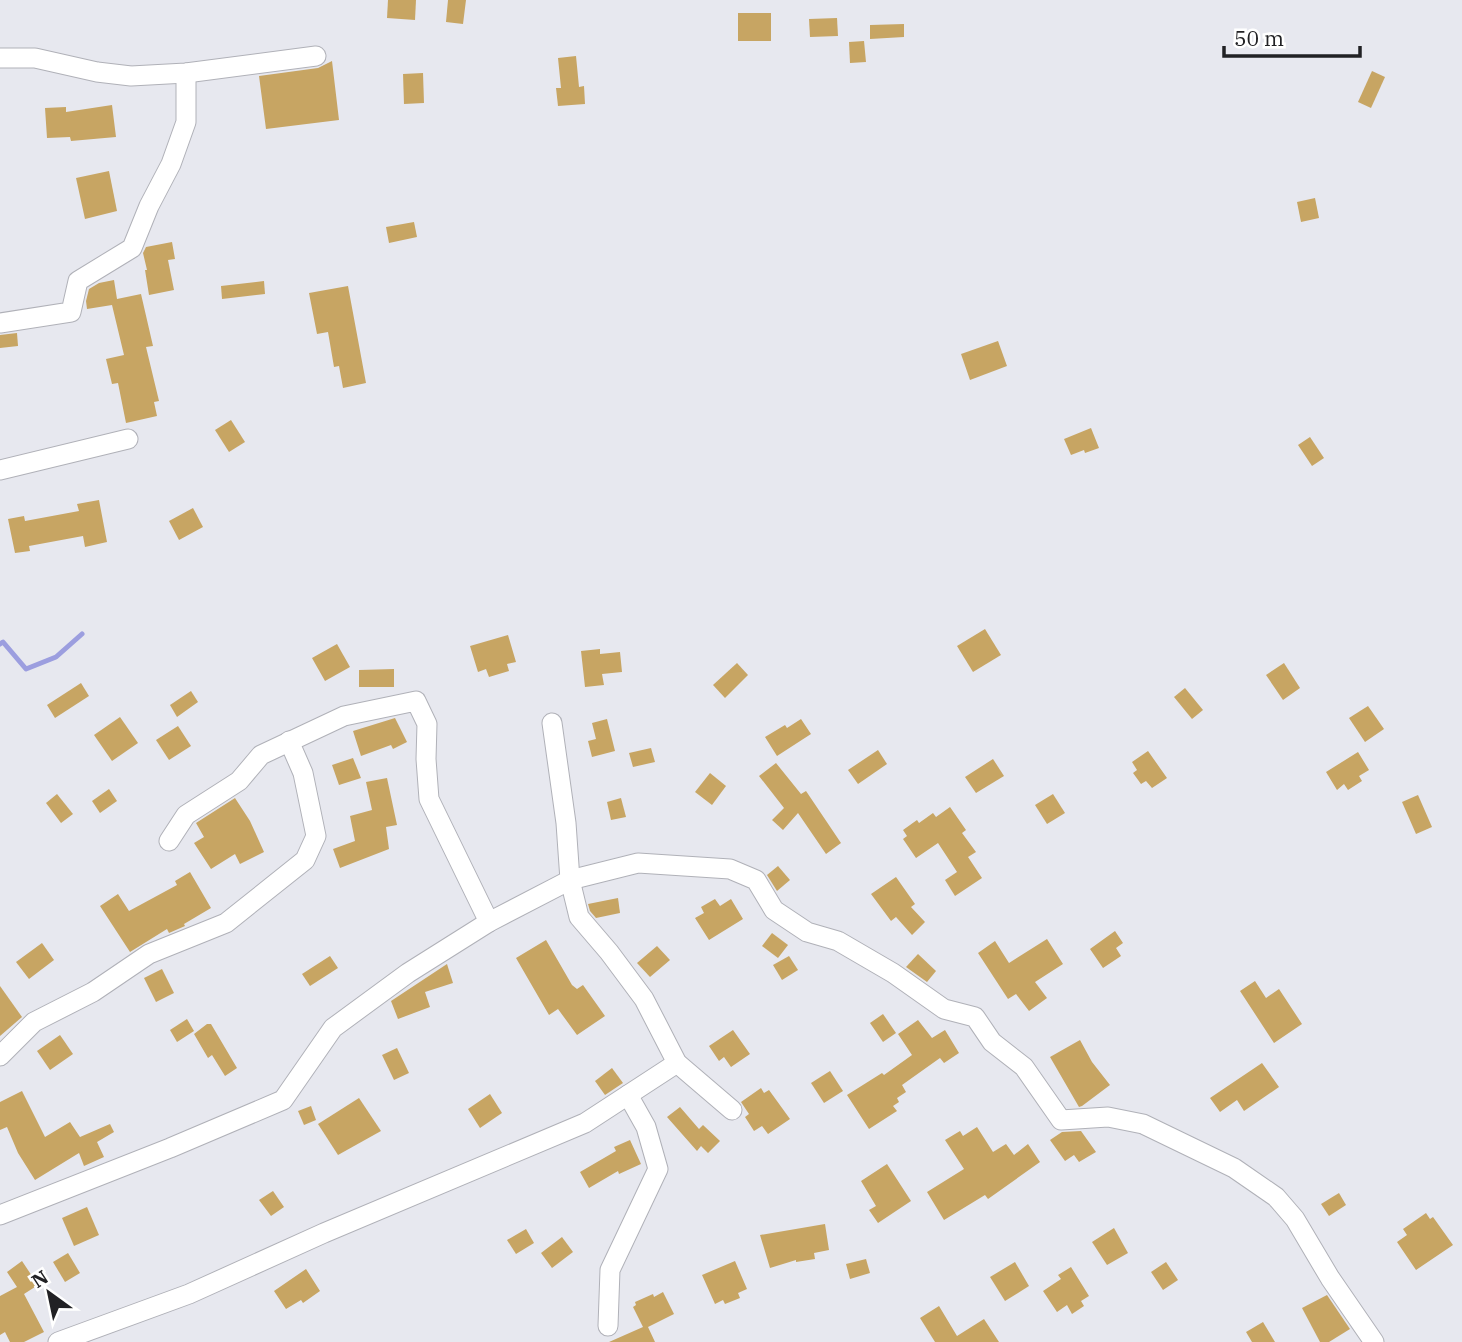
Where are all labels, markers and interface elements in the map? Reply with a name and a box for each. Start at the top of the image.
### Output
scale bar [1224,14,1360,58]
text: 50 m [1234,24,1284,52]
north arrow [14,1258,84,1328]
text: N [27,1265,53,1293]

